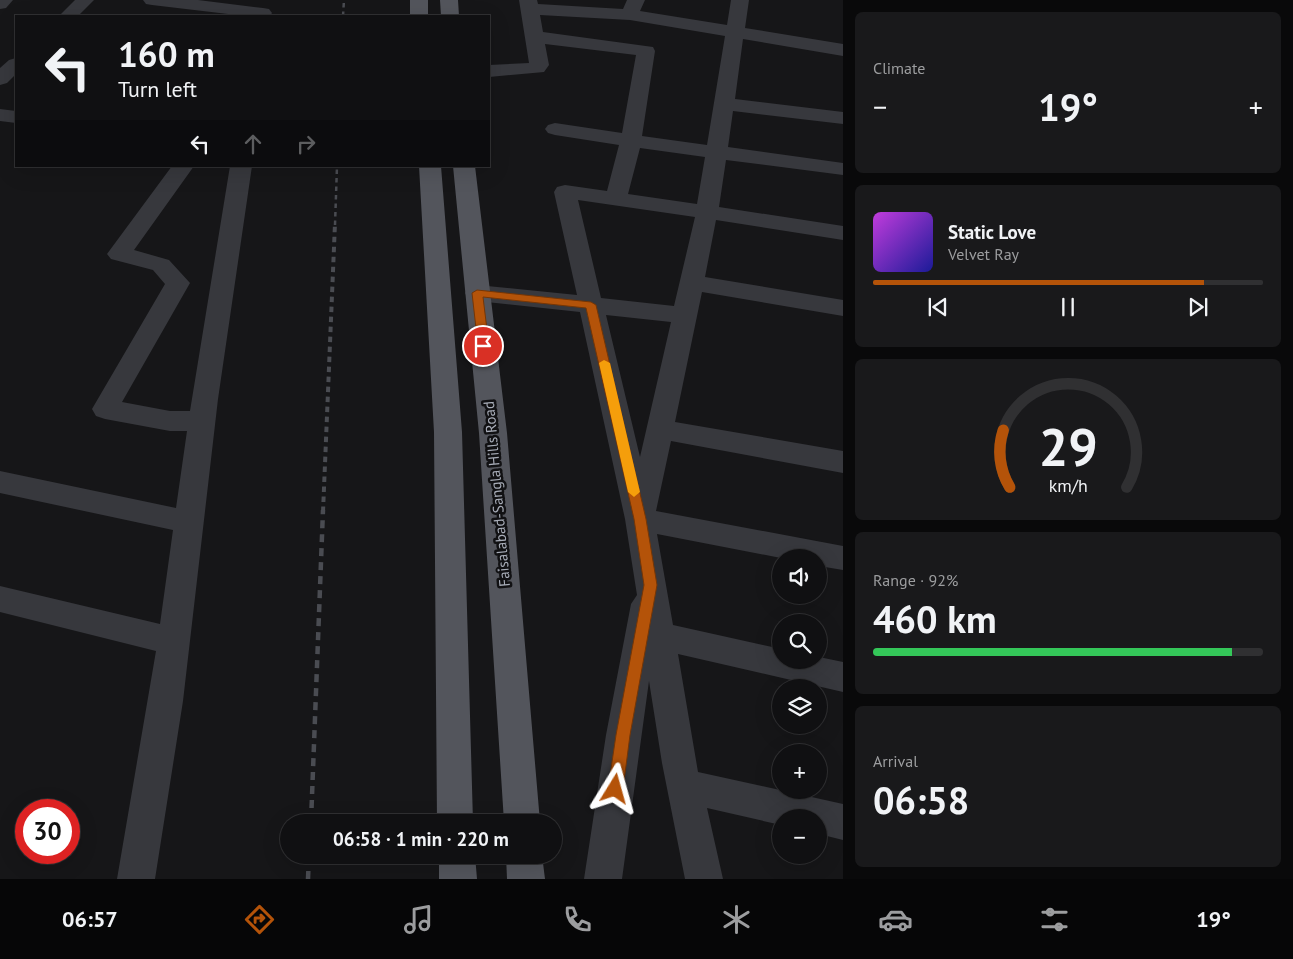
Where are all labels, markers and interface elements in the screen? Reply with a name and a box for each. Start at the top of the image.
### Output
text: 160 m [118,31,215,77]
icon: left [35,35,100,100]
text: Climate [873,58,925,78]
text: Turn left [118,75,197,103]
text: 19° [1038,82,1098,131]
text: − [873,88,887,125]
text: + [1249,88,1263,125]
icon: left [186,130,214,158]
icon: ahead [239,130,267,158]
icon: right [292,130,320,158]
text: Static Love [948,220,1036,244]
text: Velvet Ray [948,244,1019,264]
icon: previous [924,293,952,321]
icon: pause [1054,293,1082,321]
icon: next [1184,293,1212,321]
pin [462,325,504,367]
icon: arrive [469,332,497,360]
street label: Faisalabad-Sangla Hills Road [479,400,514,588]
text: 29 [1039,413,1097,480]
text: km/h [1048,474,1088,497]
map controls [772,549,827,864]
button: sound [772,549,827,604]
text: Range · 92% [873,570,958,590]
text: 460 km [873,594,997,643]
button: search [772,614,827,669]
button: layers [772,679,827,734]
button: + [772,744,827,799]
text: Arrival [873,751,918,771]
position arrow [588,762,640,814]
text: 06:58 [873,775,969,824]
speed limit sign: 30 [15,799,80,864]
button: − [772,809,827,864]
text: 06:58 · 1 min · 220 m [333,827,509,851]
icon: directions [242,902,277,937]
icon: music [401,902,436,937]
icon: phone [560,902,595,937]
icon: climate [719,902,754,937]
icon: car [878,902,913,937]
icon: filters [1037,902,1072,937]
text: 06:57 [62,905,118,933]
text: 19° [1196,905,1231,933]

